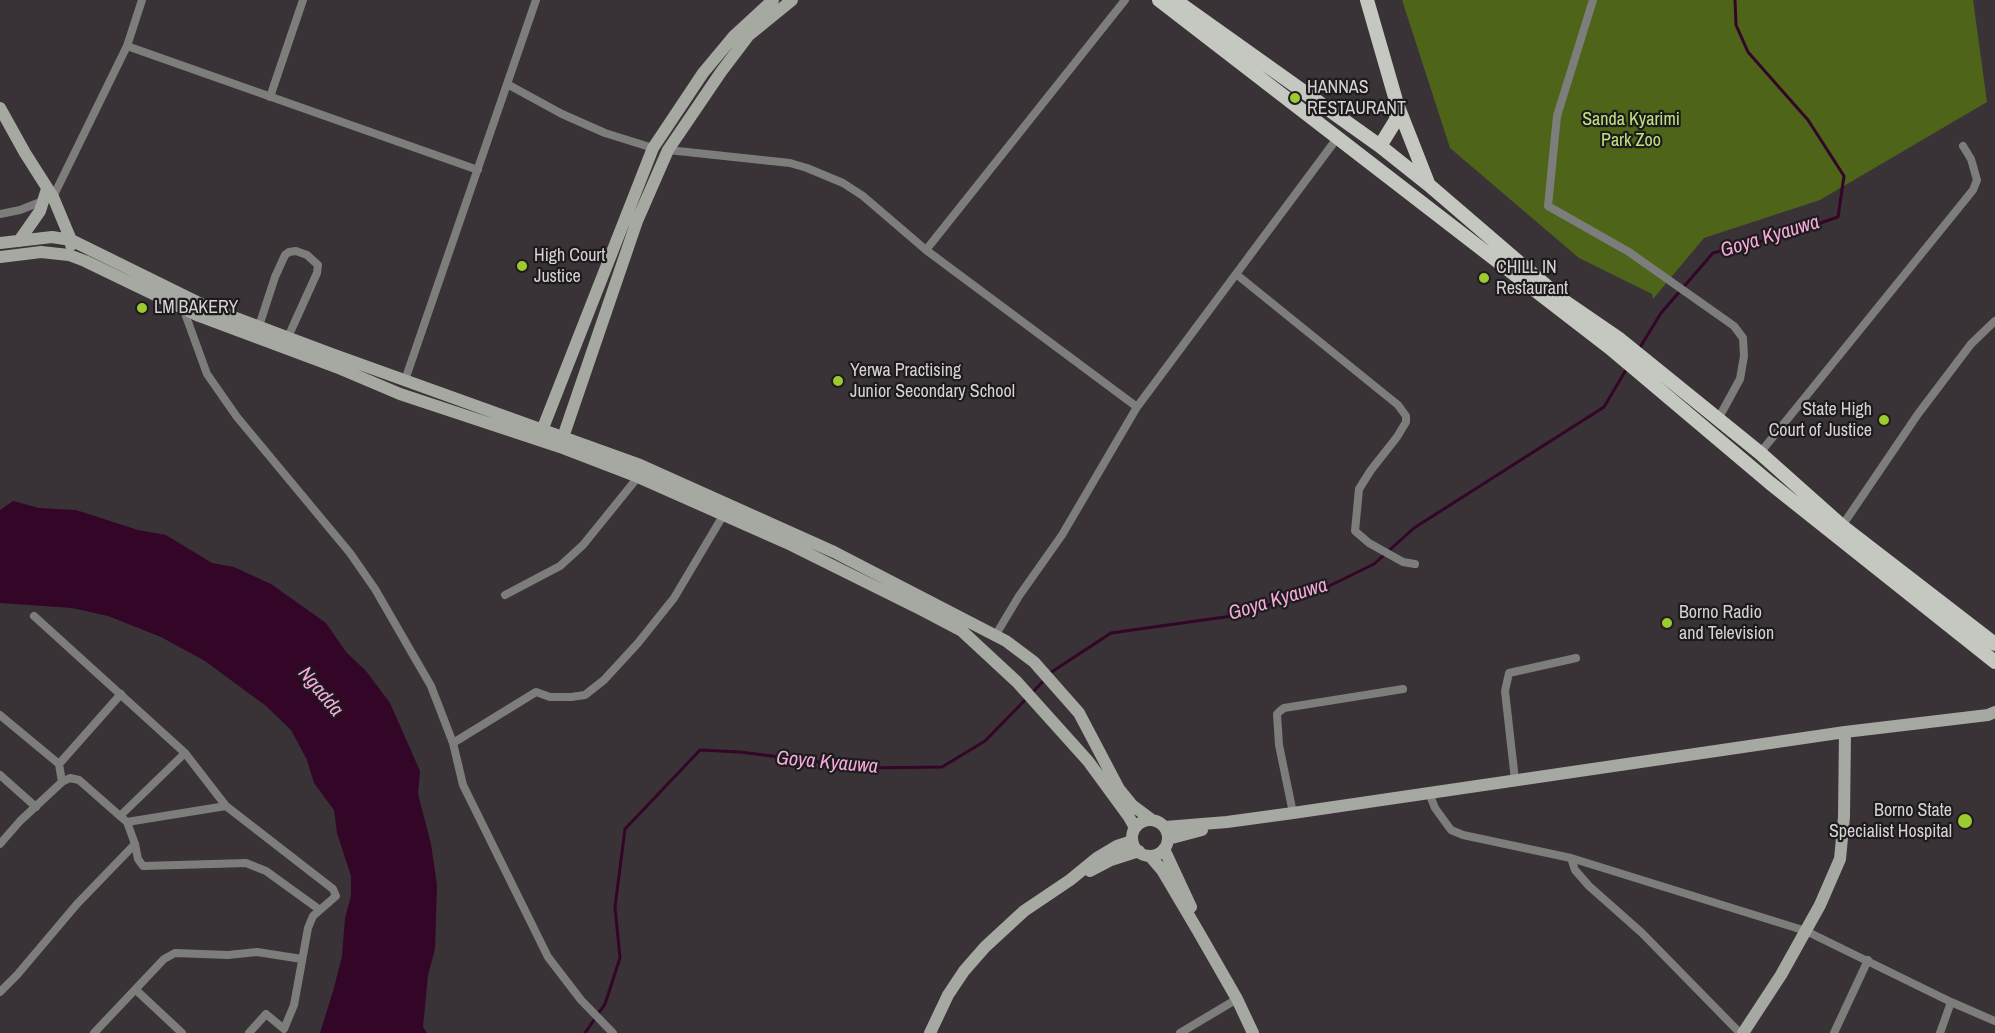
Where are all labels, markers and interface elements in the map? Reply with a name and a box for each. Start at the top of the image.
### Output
place label: HANNAS RESTAURANT [1307,77,1406,119]
marker: HANNAS RESTAURANT [1288,91,1302,105]
park label: Sanda Kyarimi Park Zoo [1582,109,1680,152]
water label: Goya Kyauwa [1718,211,1822,263]
place label: High Court Justice [534,245,605,288]
place label: CHILL IN Restaurant [1496,257,1568,300]
marker: High Court Justice [515,259,529,273]
marker: CHILL IN Restaurant [1477,271,1491,285]
place label: LM BAKERY [154,297,238,319]
marker: LM BAKERY [135,301,149,315]
place label: Yerwa Practising Junior Secondary School [850,360,1015,403]
marker: Yerwa Practising Junior Secondary School [831,374,845,388]
place label: State High Court of Justice [1769,399,1872,442]
marker: State High Court of Justice [1877,413,1891,427]
water label: Goya Kyauwa [1226,574,1330,626]
place label: Borno Radio and Television [1679,602,1774,644]
marker: Borno Radio and Television [1660,616,1674,630]
water label: Ngadda [292,662,348,722]
water label: Goya Kyauwa [775,747,879,779]
place label: Borno State Specialist Hospital [1829,800,1952,842]
marker: Borno State Specialist Hospital [1956,812,1974,830]

